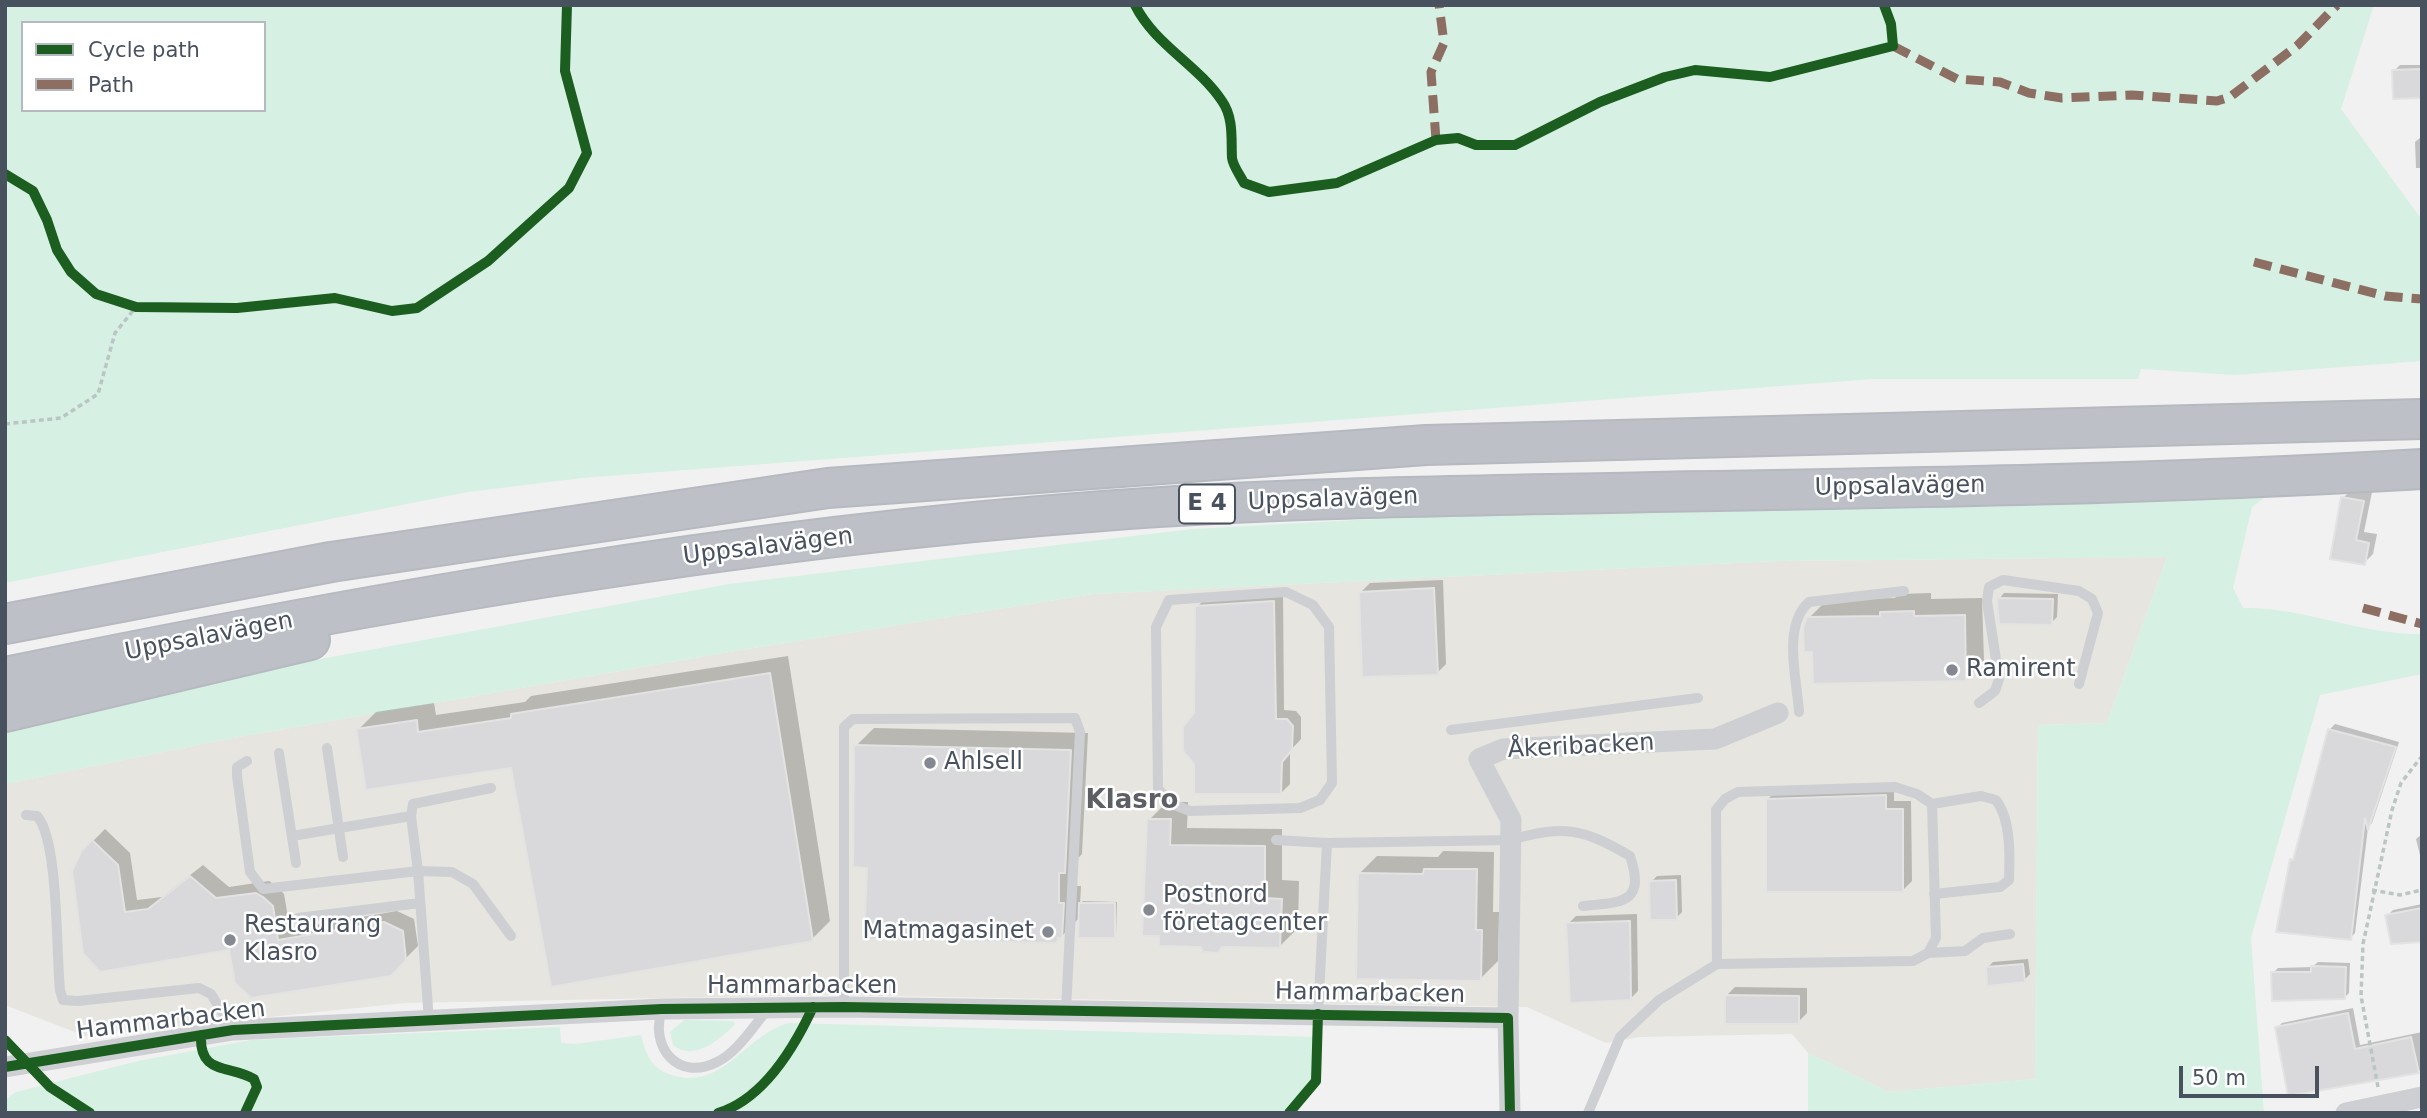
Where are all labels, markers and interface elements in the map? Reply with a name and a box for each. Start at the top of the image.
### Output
legend [21,21,266,112]
text: Cycle path [88,38,200,62]
text: Path [88,73,134,97]
street label: Uppsalavägen [1814,471,1986,503]
street label: Uppsalavägen [1247,483,1419,517]
road number: E 4 [1179,484,1235,524]
street label: Uppsalavägen [682,522,854,572]
street label: Uppsalavägen [122,607,296,667]
place label: Ramirent [1966,656,2076,684]
marker: Ramirent [1944,662,1960,678]
street label: Åkeribacken [1507,729,1655,765]
place label: Ahlsell [944,749,1023,777]
marker: Ahlsell [922,755,938,771]
district label: Klasro [1086,785,1178,817]
place label: Postnord företagcenter [1163,882,1327,938]
marker: Postnord företagcenter [1141,902,1157,918]
place label: Restaurang Klasro [244,912,381,968]
place label: Matmagasinet [863,918,1034,946]
marker: Matmagasinet [1040,924,1056,940]
marker: Restaurang Klasro [222,932,238,948]
street label: Hammarbacken [707,973,897,1001]
street label: Hammarbacken [1275,978,1465,1010]
street label: Hammarbacken [75,995,267,1047]
scale bar [2182,1052,2322,1096]
text: 50 m [2192,1066,2246,1090]

